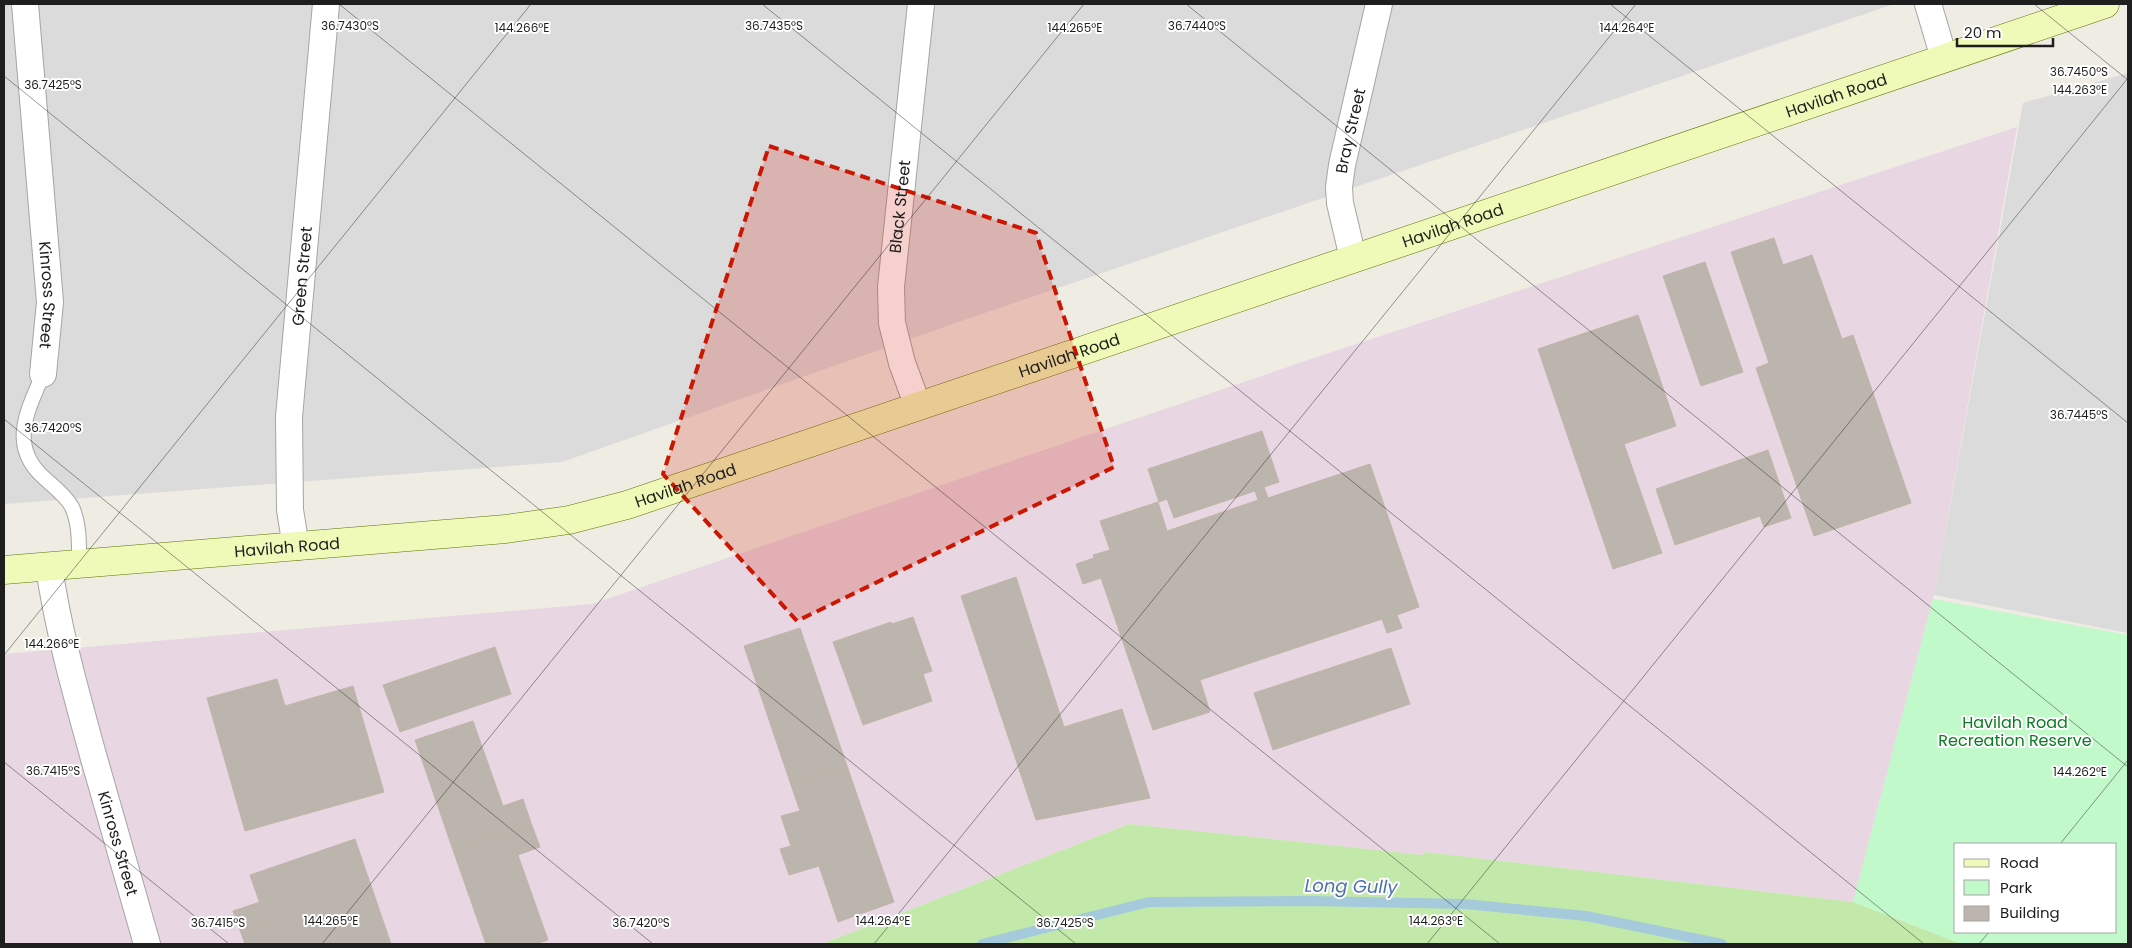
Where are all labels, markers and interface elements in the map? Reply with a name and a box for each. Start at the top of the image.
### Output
scale bar [1957,15,2053,47]
text: 36.7430°S [321,17,379,34]
text: 36.7435°S [745,17,803,34]
text: 36.7440°S [1168,17,1226,34]
text: 144.266°E [495,19,549,36]
text: 144.265°E [1048,19,1102,36]
text: 144.264°E [1600,19,1654,36]
text: 20 m [1964,22,2002,43]
text: 36.7450°S [2050,63,2108,80]
street label: Havilah Road [1782,67,1890,123]
text: 36.7425°S [24,76,82,93]
text: 144.263°E [2053,81,2107,98]
street label: Bray Street [1330,86,1371,175]
street label: Black Street [883,159,916,254]
street label: Havilah Road [1399,197,1506,253]
street label: Green Street [286,225,318,327]
street label: Kinross Street [33,240,61,350]
street label: Havilah Road [1015,327,1123,383]
text: 36.7445°S [2050,406,2108,423]
text: 36.7420°S [24,419,82,436]
street label: Havilah Road [632,457,739,513]
street label: Havilah Road [233,531,341,563]
text: 144.266°E [25,635,79,652]
park label: Havilah Road Recreation Reserve [1938,711,2092,752]
text: 36.7415°S [26,762,80,779]
text: 144.262°E [2053,763,2107,780]
street label: Kinross Street [92,788,144,898]
legend [1954,843,2117,933]
text: Road [2000,852,2039,873]
water label: Long Gully [1304,873,1399,899]
text: Park [2000,877,2032,898]
text: Building [2000,902,2060,923]
text: 144.265°E [304,912,358,929]
text: 144.264°E [856,912,910,929]
text: 144.263°E [1409,912,1463,929]
text: 36.7415°S [191,914,245,931]
text: 36.7420°S [612,914,670,931]
text: 36.7425°S [1036,914,1094,931]

